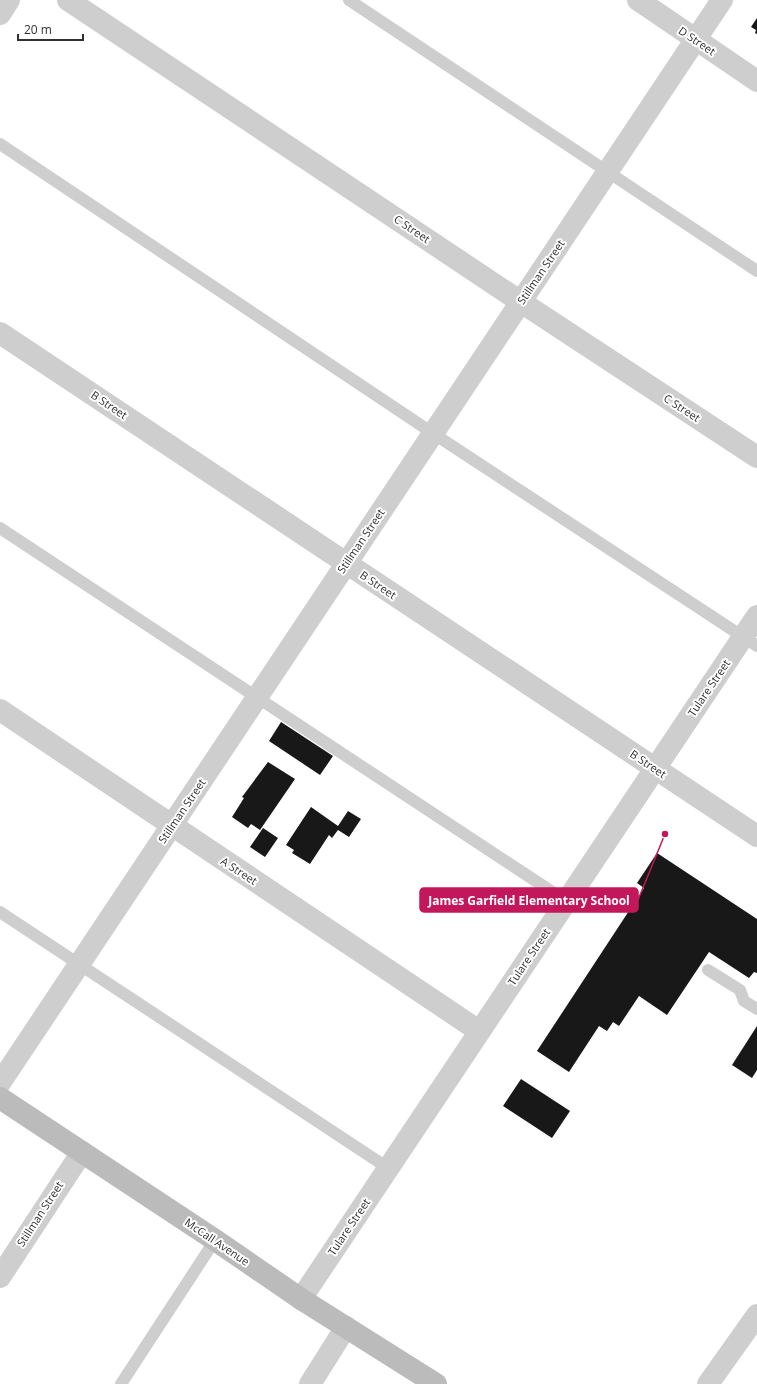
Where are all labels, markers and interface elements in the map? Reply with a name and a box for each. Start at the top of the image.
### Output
scale bar [18,16,83,42]
text: 20 m [24,21,52,38]
street label: D Street [676,23,719,58]
street label: C Street [391,211,433,246]
street label: Stillman Street [513,236,568,307]
street label: B Street [88,387,130,422]
street label: C Street [661,390,703,425]
street label: Stillman Street [333,505,388,576]
street label: B Street [357,567,399,602]
street label: Tulare Street [684,656,733,719]
street label: B Street [627,746,669,781]
street label: Stillman Street [154,775,209,846]
street label: A Street [218,853,260,888]
callout: James Garfield Elementary School [420,888,638,912]
text: James Garfield Elementary School [427,892,630,909]
street label: Tulare Street [504,925,553,988]
street label: Stillman Street [13,1178,66,1249]
street label: Tulare Street [324,1195,373,1258]
street label: McCall Avenue [182,1214,253,1269]

